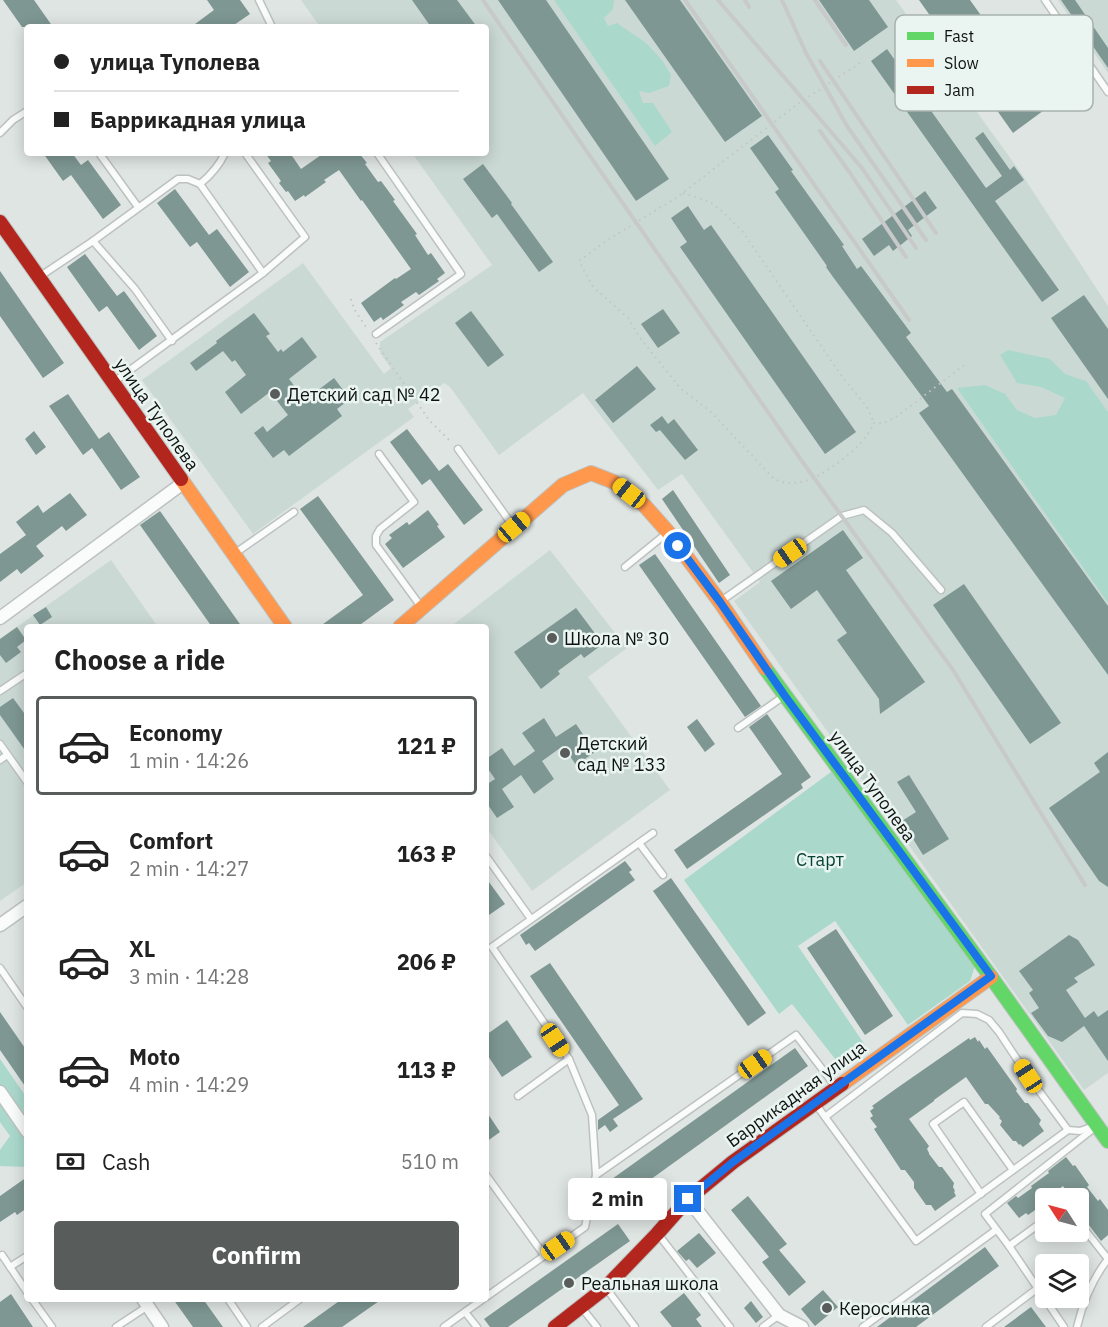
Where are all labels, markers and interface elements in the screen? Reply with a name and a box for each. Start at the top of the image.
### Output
legend [895,15,1093,111]
text: Fast [944,26,974,46]
text: улица Туполева [90,47,260,76]
text: Slow [944,53,979,73]
text: Jam [944,80,975,100]
text: Баррикадная улица [90,105,306,134]
street label: улица Туполева [110,353,205,475]
place label: Детский сад № 42 [287,383,441,406]
marker: Детский сад № 42 [268,387,282,401]
car [609,475,649,511]
car [494,509,534,545]
route start [664,532,691,559]
car [770,535,810,571]
place label: Школа № 30 [564,627,669,650]
marker: Школа № 30 [545,631,559,645]
text: Choose a ride [54,642,225,677]
text: Economy [129,718,223,747]
icon: car [57,719,111,773]
street label: улица Туполева [825,726,922,847]
text: 121 ₽ [397,731,456,760]
place label: Детский сад № 133 [577,732,666,776]
marker: Детский сад № 133 [558,746,572,760]
text: 1 min · 14:26 [129,747,249,774]
text: Comfort [129,826,213,855]
icon: car [57,827,111,881]
text: 163 ₽ [397,839,456,868]
park label: Старт [796,848,844,871]
text: 2 min · 14:27 [129,855,249,882]
text: XL [129,934,155,963]
icon: car [57,935,111,989]
text: 206 ₽ [397,947,456,976]
text: 3 min · 14:28 [129,963,249,990]
car [537,1020,573,1060]
street label: Баррикадная улица [722,1035,871,1152]
text: Moto [129,1042,180,1071]
icon: car [57,1043,111,1097]
car [735,1046,775,1082]
text: 113 ₽ [397,1055,456,1084]
car [1011,1056,1045,1096]
text: 4 min · 14:29 [129,1071,249,1098]
icon: cash [54,1145,87,1178]
text: Cash [102,1147,151,1176]
text: 510 m [401,1148,459,1175]
callout: 2 min [568,1178,667,1220]
text: 2 min [591,1185,644,1212]
route end [674,1185,701,1212]
north arrow [1035,1188,1089,1242]
map controls [1035,1188,1089,1308]
button: Confirm [54,1221,459,1290]
car [538,1228,578,1264]
button: layers [1035,1254,1089,1308]
place label: Реальная школа [581,1272,719,1295]
marker: Реальная школа [562,1276,576,1290]
place label: Керосинка [839,1297,931,1320]
marker: Керосинка [820,1301,834,1315]

